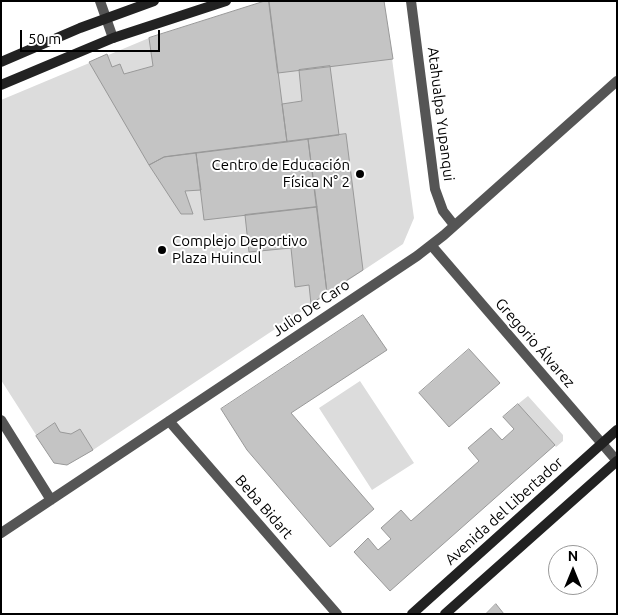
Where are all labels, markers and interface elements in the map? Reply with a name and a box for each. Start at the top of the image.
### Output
scale bar [22,20,162,52]
text: 50 m [28,30,61,47]
street label: Atahualpa Yupanqui [424,46,458,182]
place label: Centro de Educación Física N° 2 [211,156,350,191]
marker: Centro de Educación Física N° 2 [354,168,366,180]
place label: Complejo Deportivo Plaza Huincul [172,232,307,267]
marker: Complejo Deportivo Plaza Huincul [156,244,168,256]
street label: Julio De Caro [269,276,353,340]
street label: Gregorio Álvarez [491,295,579,391]
street label: Avenida del Libertador [441,453,567,569]
street label: Beba Bidart [231,471,297,543]
north arrow [548,545,598,595]
text: N [568,548,578,564]

